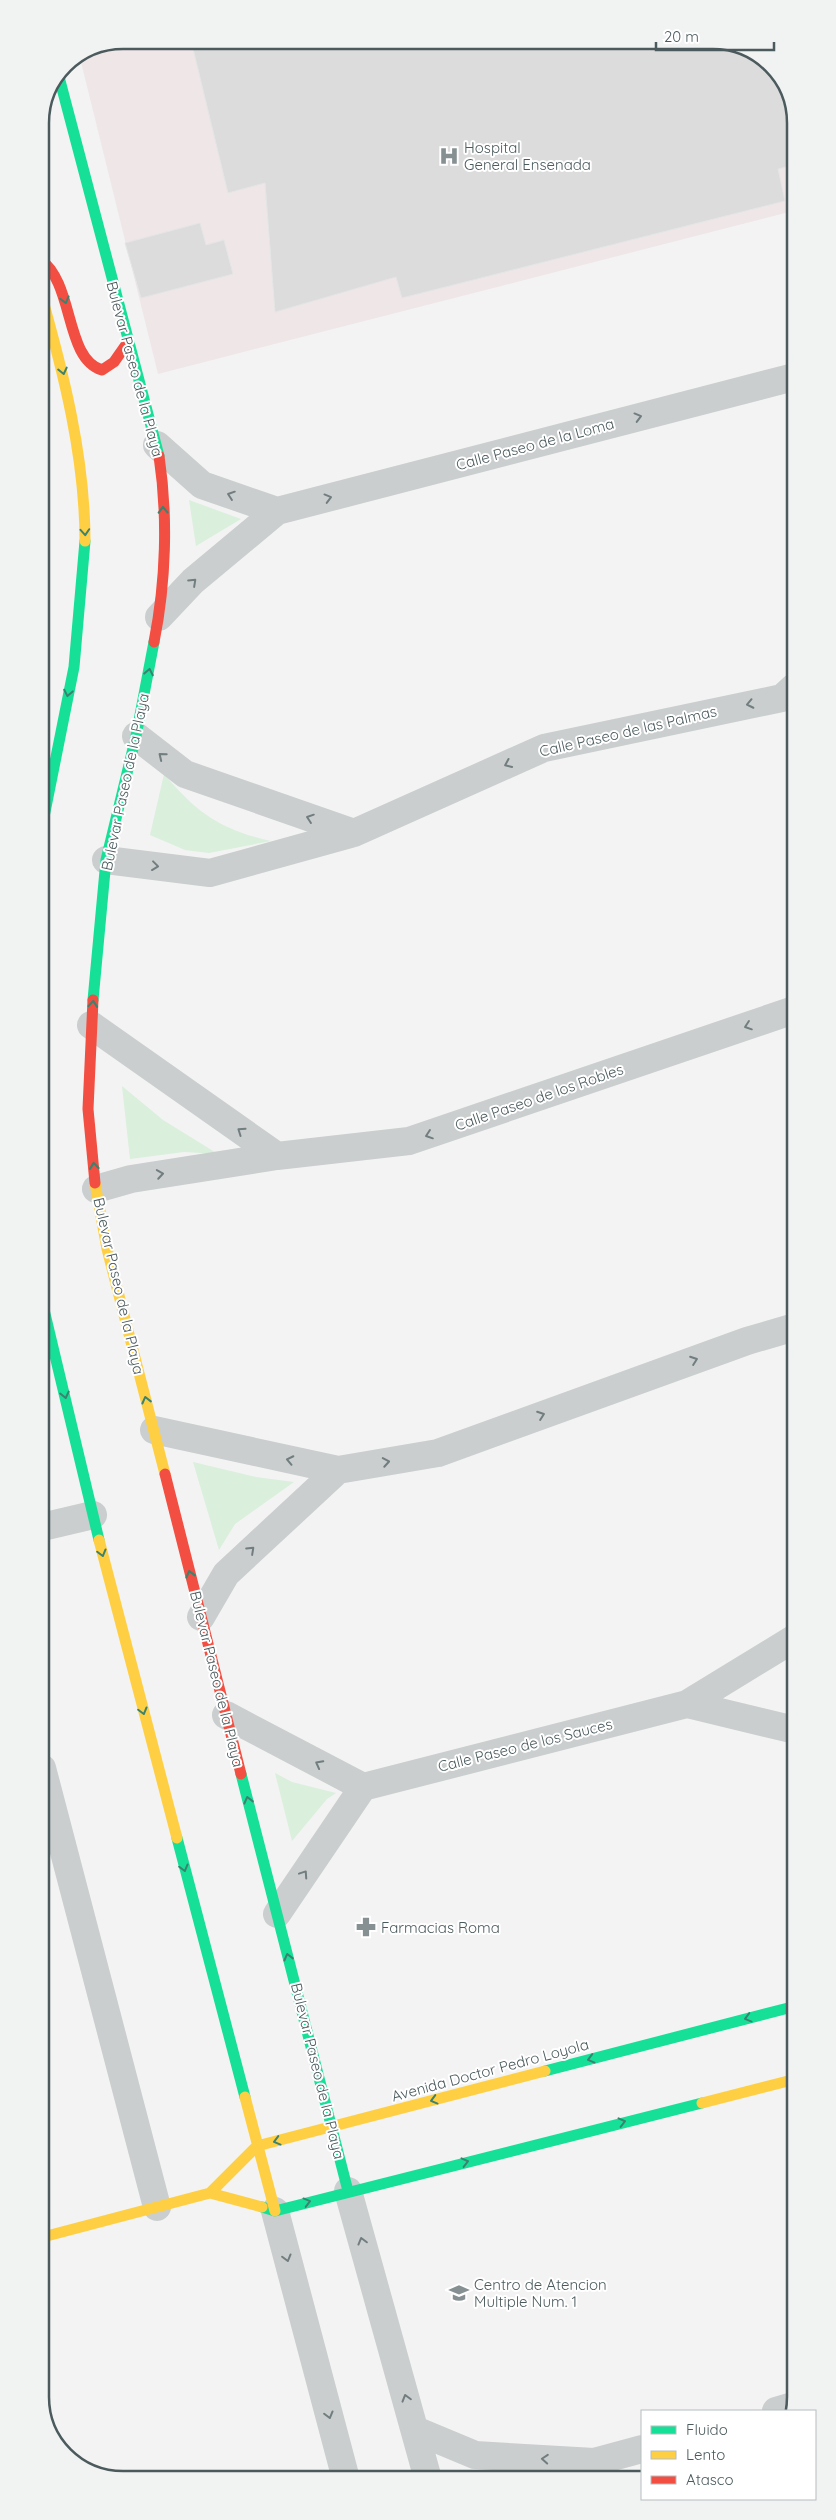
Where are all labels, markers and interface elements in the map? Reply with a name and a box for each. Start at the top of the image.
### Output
scale bar [656,20,774,52]
text: 20 m [664,27,699,46]
place label: Hospital General Ensenada [464,138,591,174]
hospital icon: Hospital General Ensenada [438,145,460,167]
street label: Bulevar Paseo de la Playa [102,279,168,459]
one-way arrow [59,295,70,304]
one-way arrow [57,366,68,375]
one-way arrow [633,413,641,423]
street label: Calle Paseo de la Loma [454,414,616,474]
one-way arrow [227,491,236,501]
one-way arrow [323,493,331,503]
one-way arrow [158,506,168,514]
one-way arrow [79,528,90,536]
one-way arrow [187,579,196,588]
one-way arrow [143,667,153,676]
one-way arrow [64,689,74,697]
street label: Bulevar Paseo de la Playa [97,692,153,872]
one-way arrow [745,699,754,709]
street label: Calle Paseo de las Palmas [537,701,719,761]
one-way arrow [158,753,168,762]
one-way arrow [504,758,513,768]
one-way arrow [307,814,315,824]
one-way arrow [151,860,159,871]
one-way arrow [87,1000,98,1008]
one-way arrow [744,1020,753,1030]
street label: Calle Paseo de los Robles [452,1059,626,1135]
one-way arrow [237,1128,247,1137]
one-way arrow [425,1129,433,1139]
one-way arrow [88,1162,99,1170]
one-way arrow [157,1169,165,1180]
street label: Bulevar Paseo de la Playa [89,1196,149,1376]
one-way arrow [689,1356,698,1366]
one-way arrow [59,1391,70,1400]
one-way arrow [141,1396,152,1405]
one-way arrow [537,1411,545,1421]
one-way arrow [286,1455,295,1465]
one-way arrow [382,1457,391,1467]
one-way arrow [246,1547,255,1556]
one-way arrow [97,1549,107,1557]
one-way arrow [186,1571,196,1579]
street label: Bulevar Paseo de la Playa [186,1589,248,1769]
one-way arrow [138,1706,148,1714]
street label: Calle Paseo de los Sauces [436,1714,614,1776]
one-way arrow [316,1760,325,1770]
one-way arrow [243,1795,254,1804]
one-way arrow [178,1864,189,1872]
one-way arrow [298,1870,308,1879]
pharmacy icon: Farmacias Roma [355,1916,377,1938]
place label: Farmacias Roma [381,1918,500,1937]
one-way arrow [284,1954,294,1962]
street label: Bulevar Paseo de la Playa [287,1981,349,2161]
one-way arrow [744,2012,753,2023]
street label: Avenida Doctor Pedro Loyola [389,2034,591,2106]
one-way arrow [587,2053,596,2064]
one-way arrow [429,2094,438,2105]
one-way arrow [618,2117,627,2128]
one-way arrow [273,2135,281,2145]
one-way arrow [460,2157,469,2168]
one-way arrow [303,2197,312,2208]
one-way arrow [358,2238,368,2246]
one-way arrow [281,2254,292,2263]
place label: Centro de Atencion Multiple Num. 1 [474,2275,607,2311]
school or university icon: Centro de Atencion Multiple Num. 1 [448,2282,470,2304]
one-way arrow [401,2393,412,2402]
legend [641,2410,816,2500]
one-way arrow [323,2411,334,2420]
text: Fluido [686,2420,728,2439]
text: Lento [686,2445,725,2464]
one-way arrow [541,2454,549,2465]
text: Atasco [686,2470,734,2489]

